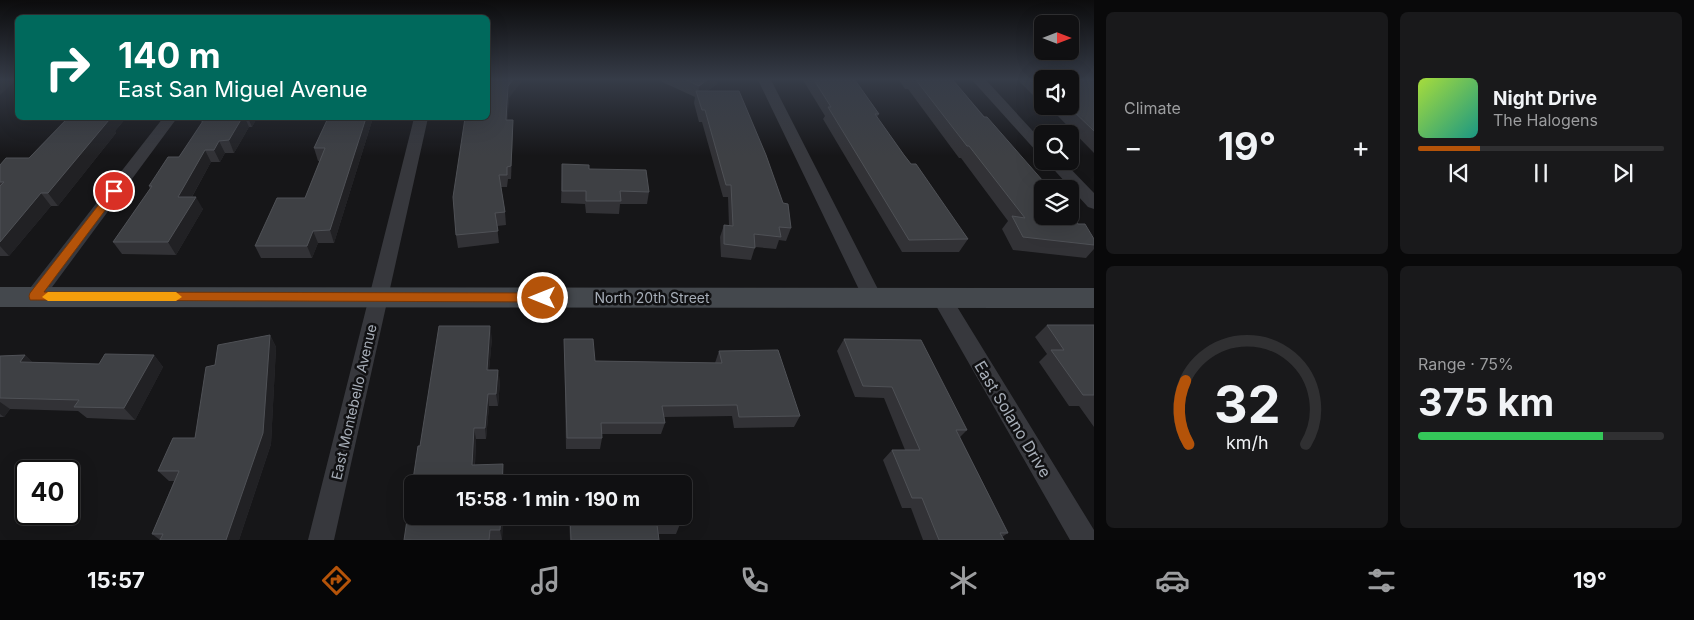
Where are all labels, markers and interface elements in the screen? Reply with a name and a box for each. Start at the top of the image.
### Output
north arrow [1034,15,1079,60]
map controls [1034,15,1079,225]
text: 140 m [118,34,221,76]
icon: right [35,35,100,100]
button: sound [1034,70,1079,115]
text: East San Miguel Avenue [118,76,368,102]
text: Night Drive [1493,87,1597,110]
text: Climate [1124,98,1181,118]
text: The Halogens [1493,110,1598,130]
text: 19° [1218,123,1276,169]
button: search [1034,125,1079,170]
text: − [1124,130,1143,164]
text: + [1351,130,1370,164]
icon: previous [1445,159,1473,187]
icon: pause [1527,159,1555,187]
icon: next [1609,159,1637,187]
pin [93,170,135,212]
icon: arrive [100,177,128,205]
button: layers [1034,180,1079,225]
position arrow [516,271,568,323]
street label: North 20th Street [594,289,710,306]
street label: East Montebello Avenue [327,322,380,481]
text: Range · 75% [1418,354,1514,374]
street label: East Solano Drive [970,357,1056,481]
text: 32 [1214,373,1280,436]
text: 375 km [1418,379,1554,425]
text: km/h [1226,432,1268,453]
speed limit sign: 40 [15,460,80,525]
text: 15:58 · 1 min · 190 m [456,488,640,511]
icon: directions [319,563,354,598]
icon: music [528,563,563,598]
icon: phone [737,563,772,598]
icon: climate [946,563,981,598]
icon: car [1155,563,1190,598]
icon: filters [1364,563,1399,598]
text: 15:57 [87,567,145,593]
text: 19° [1573,567,1607,593]

